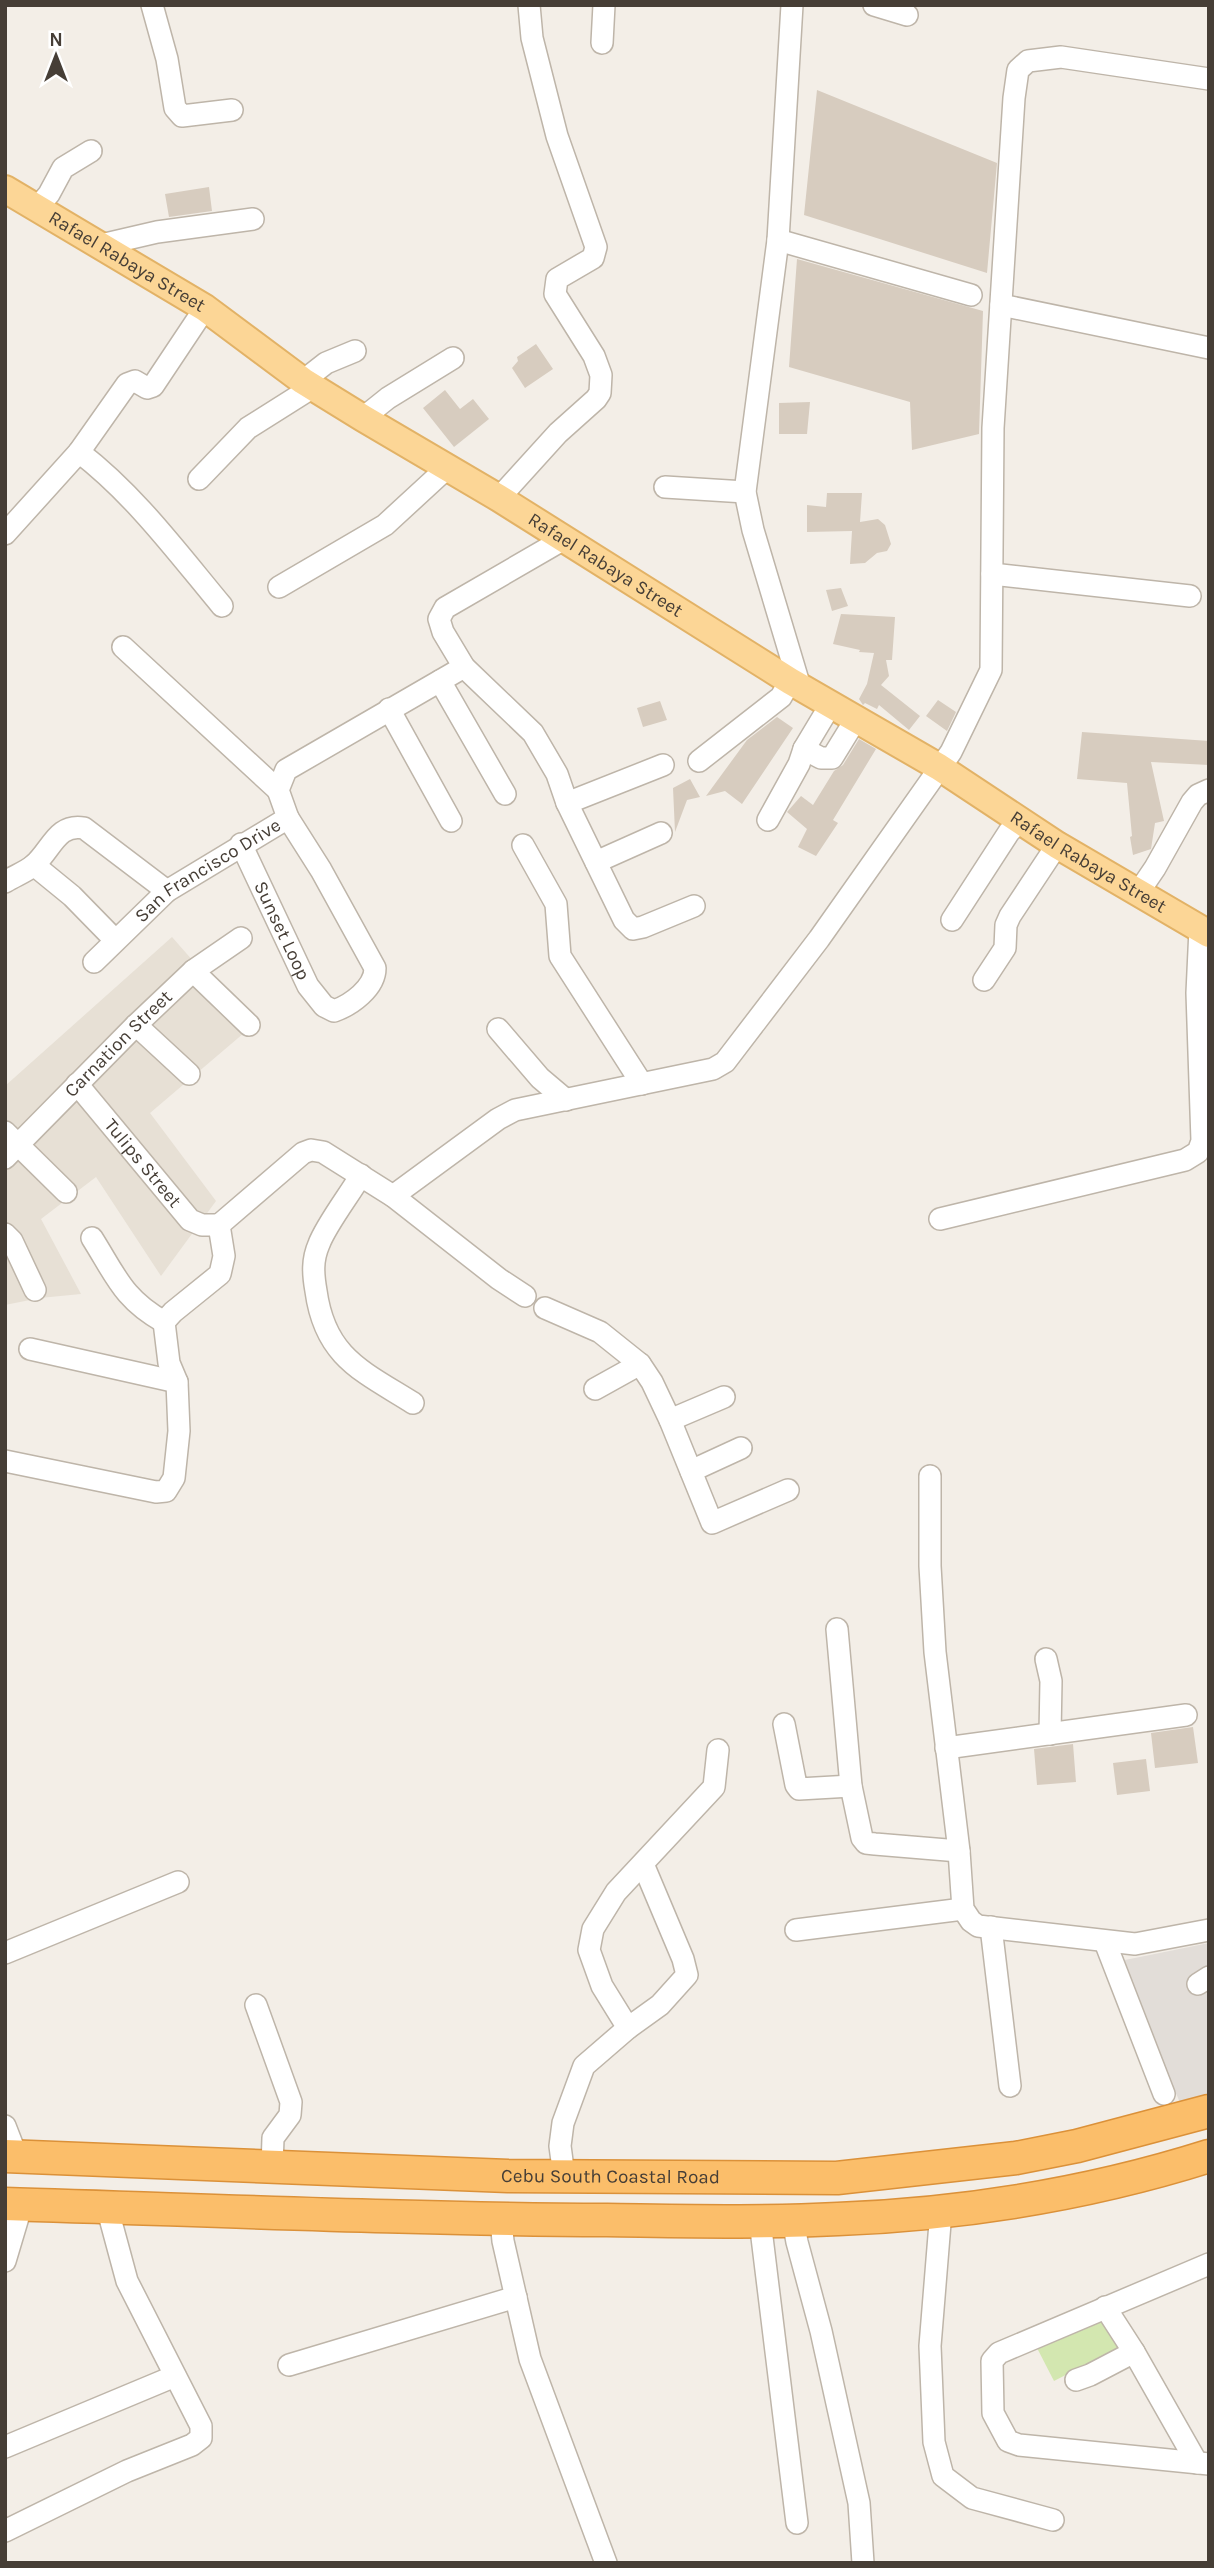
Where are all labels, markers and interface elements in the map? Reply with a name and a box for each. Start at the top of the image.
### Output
north arrow [21,21,91,91]
text: N [49,29,63,51]
street label: Rafael Rabaya Street [45,206,209,317]
street label: Rafael Rabaya Street [524,508,687,622]
street label: Rafael Rabaya Street [1006,806,1170,918]
street label: San Francisco Drive [130,814,285,927]
street label: Sunset Loop [249,878,315,984]
street label: Carnation Street [60,986,177,1102]
street label: Tulips Street [100,1114,186,1212]
street label: Cebu South Coastal Road [501,2165,720,2188]

